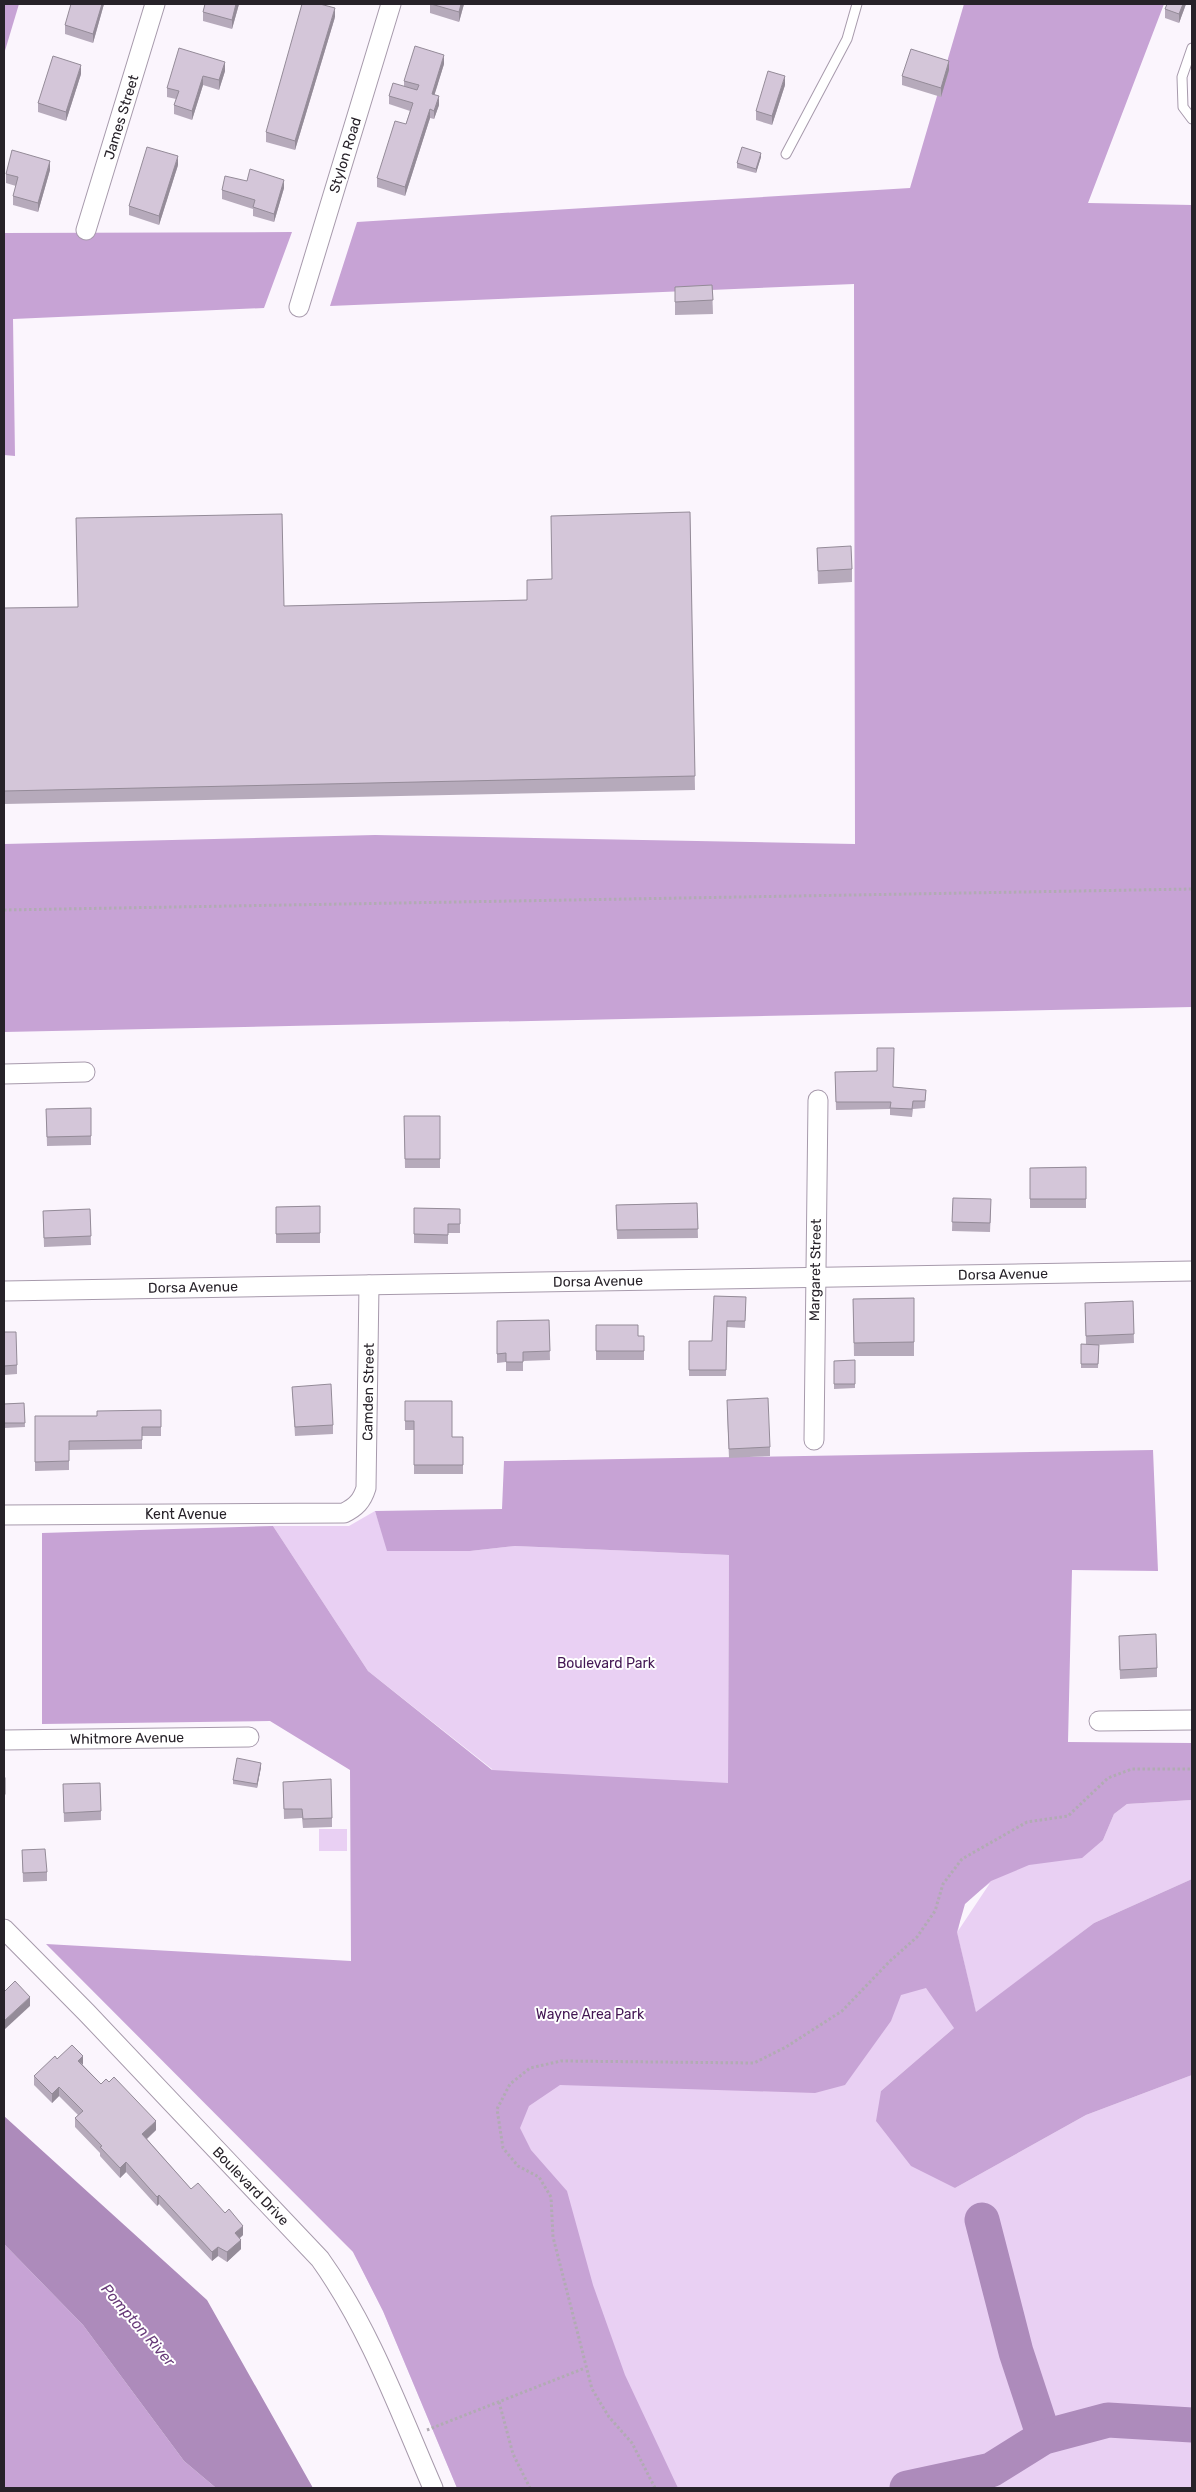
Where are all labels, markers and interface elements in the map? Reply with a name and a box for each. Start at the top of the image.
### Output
street label: James Street [101,72,143,162]
street label: Stylon Road [326,115,365,195]
street label: Margaret Street [806,1218,825,1321]
street label: Dorsa Avenue [958,1265,1048,1284]
street label: Dorsa Avenue [553,1272,643,1291]
street label: Dorsa Avenue [148,1278,238,1297]
street label: Camden Street [359,1342,378,1441]
street label: Kent Avenue [145,1506,227,1523]
park label: Boulevard Park [557,1655,656,1672]
street label: Whitmore Avenue [70,1729,184,1748]
park label: Wayne Area Park [536,2006,645,2023]
street label: Boulevard Drive [209,2144,293,2229]
water label: Pompton River [97,2280,179,2371]

